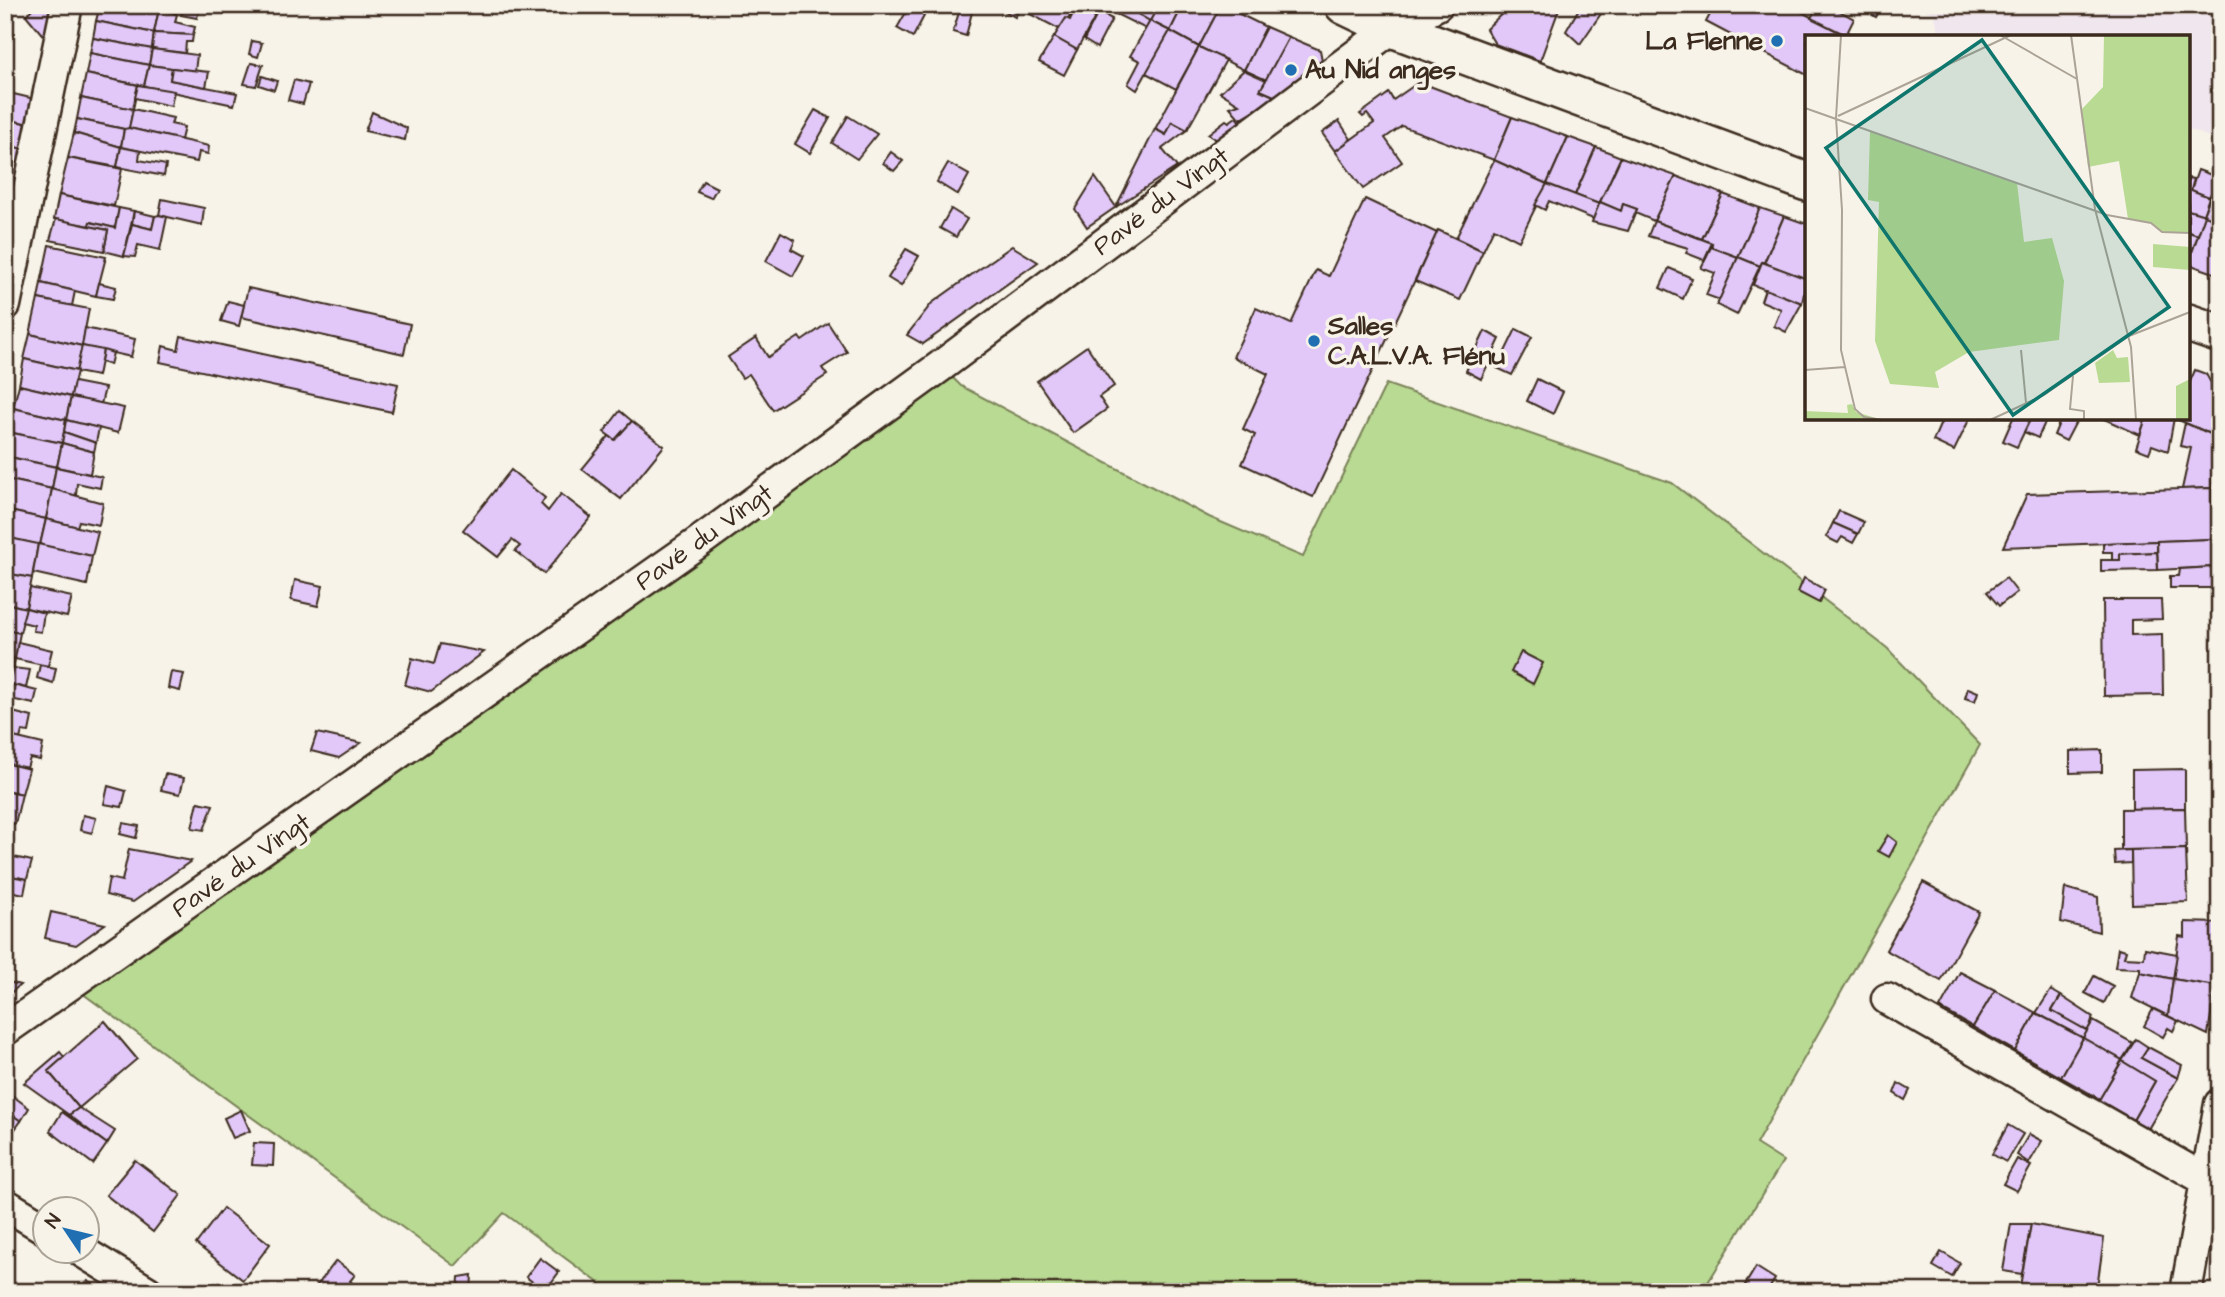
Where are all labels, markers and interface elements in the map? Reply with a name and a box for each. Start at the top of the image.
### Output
place label: La Flenne [1645,23,1763,59]
marker: La Flenne [1769,33,1785,49]
inset map [1805,35,2190,420]
place label: Au Nid anges [1305,52,1456,91]
marker: Au Nid anges [1283,62,1299,78]
street label: Pavé du Vingt [1086,138,1238,266]
place label: Salles C.A.L.V.A. Flénu [1327,308,1505,374]
marker: Salles C.A.L.V.A. Flénu [1306,333,1322,349]
street label: Pavé du Vingt [628,475,782,601]
street label: Pavé du Vingt [164,804,319,928]
north arrow [32,1196,102,1266]
text: N [39,1208,68,1234]

